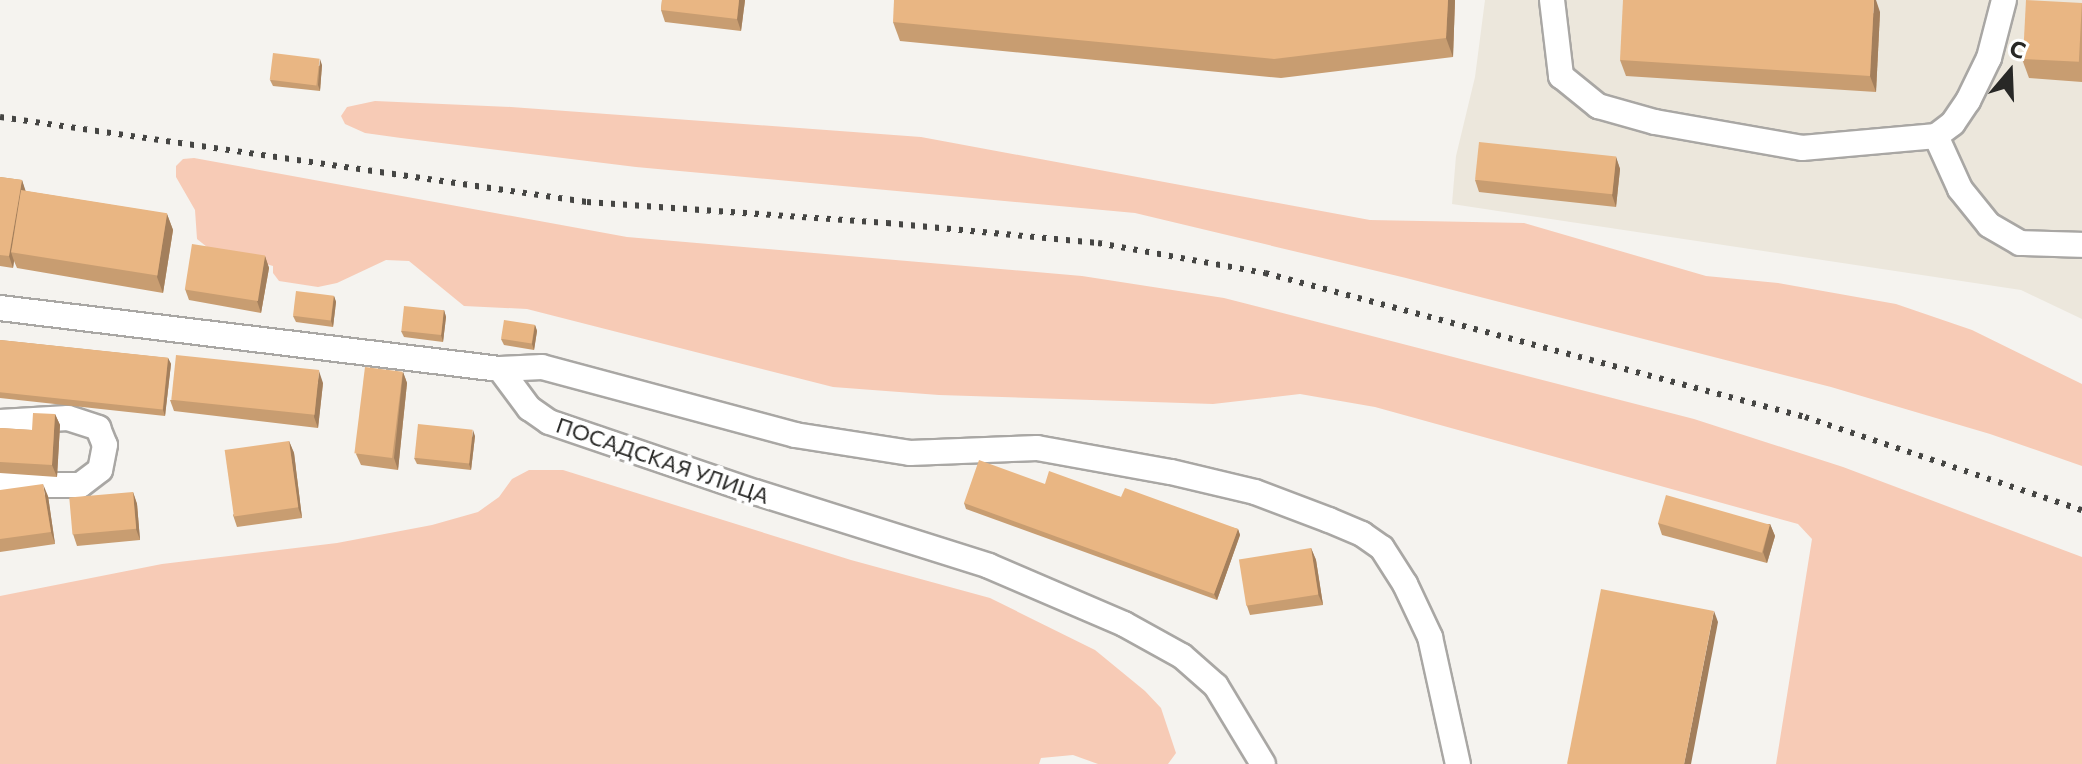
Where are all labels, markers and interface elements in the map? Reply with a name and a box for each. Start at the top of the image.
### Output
north arrow [1970,32,2050,112]
text: С [2006,34,2029,64]
street label: ПОСАДСКАЯ УЛИЦА [553,411,773,509]

